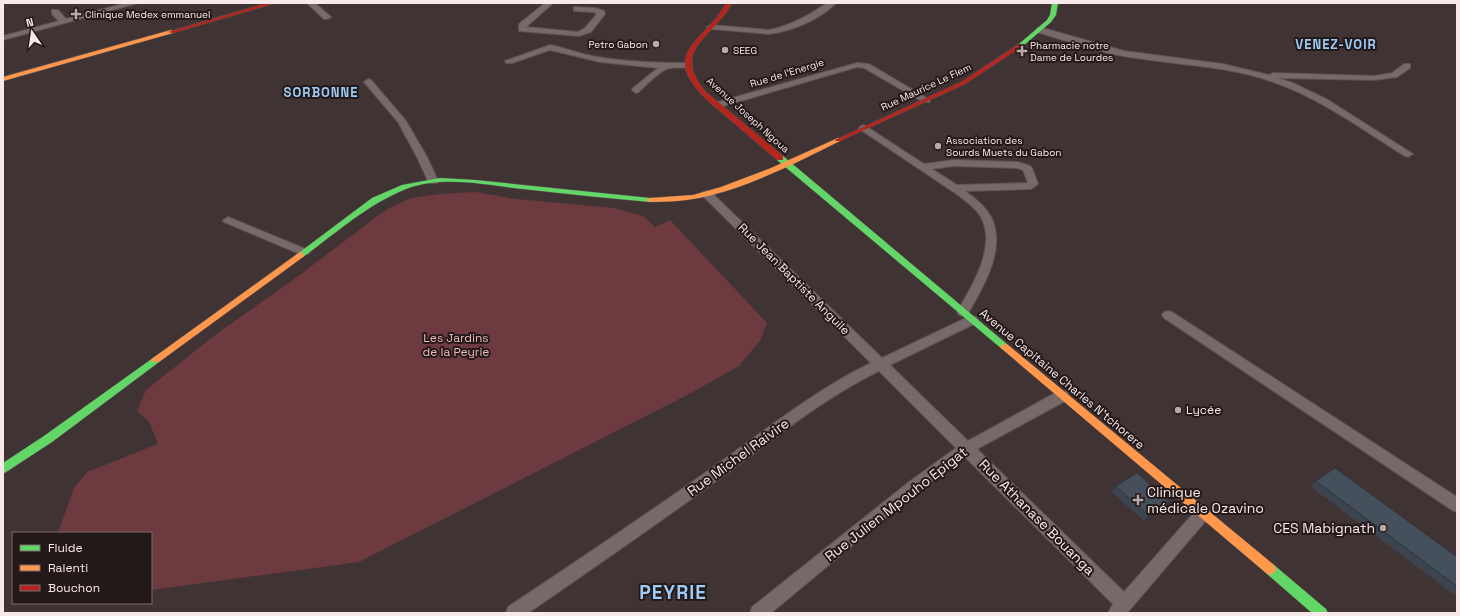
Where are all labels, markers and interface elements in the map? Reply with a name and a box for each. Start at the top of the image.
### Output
marker: Clinique Medex emmanuel [70,8,82,20]
place label: Clinique Medex emmanuel [85,8,210,21]
north arrow [12,12,52,52]
text: N [25,15,35,30]
district label: VENEZ-VOIR [1295,36,1377,53]
place label: Petro Gabon [588,38,648,51]
marker: Petro Gabon [651,39,661,49]
place label: Pharmacie notre Dame de Lourdes [1030,39,1113,64]
place label: SEEG [733,44,757,57]
marker: SEEG [720,45,730,55]
marker: Pharmacie notre Dame de Lourdes [1017,46,1027,56]
street label: Rue de l'Energie [748,56,826,90]
street label: Rue Maurice Le Flem [879,60,973,114]
street label: Avenue Joseph Ngoua [704,74,792,156]
district label: SORBONNE [284,84,358,101]
place label: Association des Sourds Muets du Gabon [946,134,1061,159]
marker: Association des Sourds Muets du Gabon [933,141,943,151]
street label: Rue Jean Baptiste Anguile [735,220,853,338]
street label: Avenue Capitaine Charles N'tchorere [976,305,1148,453]
park label: Les Jardins de la Peyrie [423,330,489,360]
place label: Lycée [1186,402,1221,418]
marker: Lycée [1173,405,1183,415]
street label: Rue Michel Raivire [683,414,793,500]
street label: Rue Julien Mpouho Epigat [821,443,971,565]
street label: Rue Athanase Bouanga [975,455,1099,579]
place label: Clinique médicale Ozavino [1147,483,1264,517]
marker: Clinique médicale Ozavino [1132,494,1144,506]
place label: CES Mabignath [1273,519,1375,537]
marker: CES Mabignath [1378,523,1388,533]
legend [12,532,152,604]
text: Fluide [48,540,83,556]
text: Ralenti [48,560,88,576]
text: Bouchon [48,580,100,596]
district label: PEYRIE [639,580,707,605]

